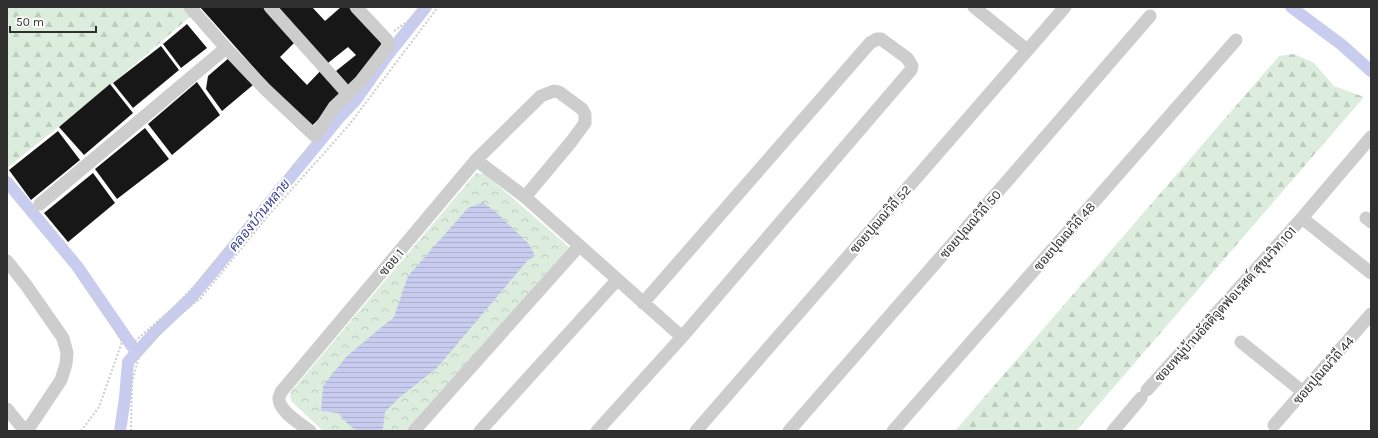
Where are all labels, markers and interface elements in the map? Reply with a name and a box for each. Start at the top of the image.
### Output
scale bar [10,8,96,34]
text: 50 m [16,15,44,29]
water label: คลองบ้านหลาย [225,176,294,255]
street label: ซอยปุณณวิถี 52 [845,181,916,258]
street label: ซอยปุณณวิถี 50 [935,186,1006,263]
street label: ซอยปุณณวิถี 48 [1029,198,1100,275]
street label: ซอยหมู่บ้านอัลติจูดฟอเรสต์ สุขุมวิท 101 [1150,222,1301,386]
street label: ซอย 1 [376,246,407,279]
street label: ซอยปุณณวิถี 44 [1288,332,1358,409]

